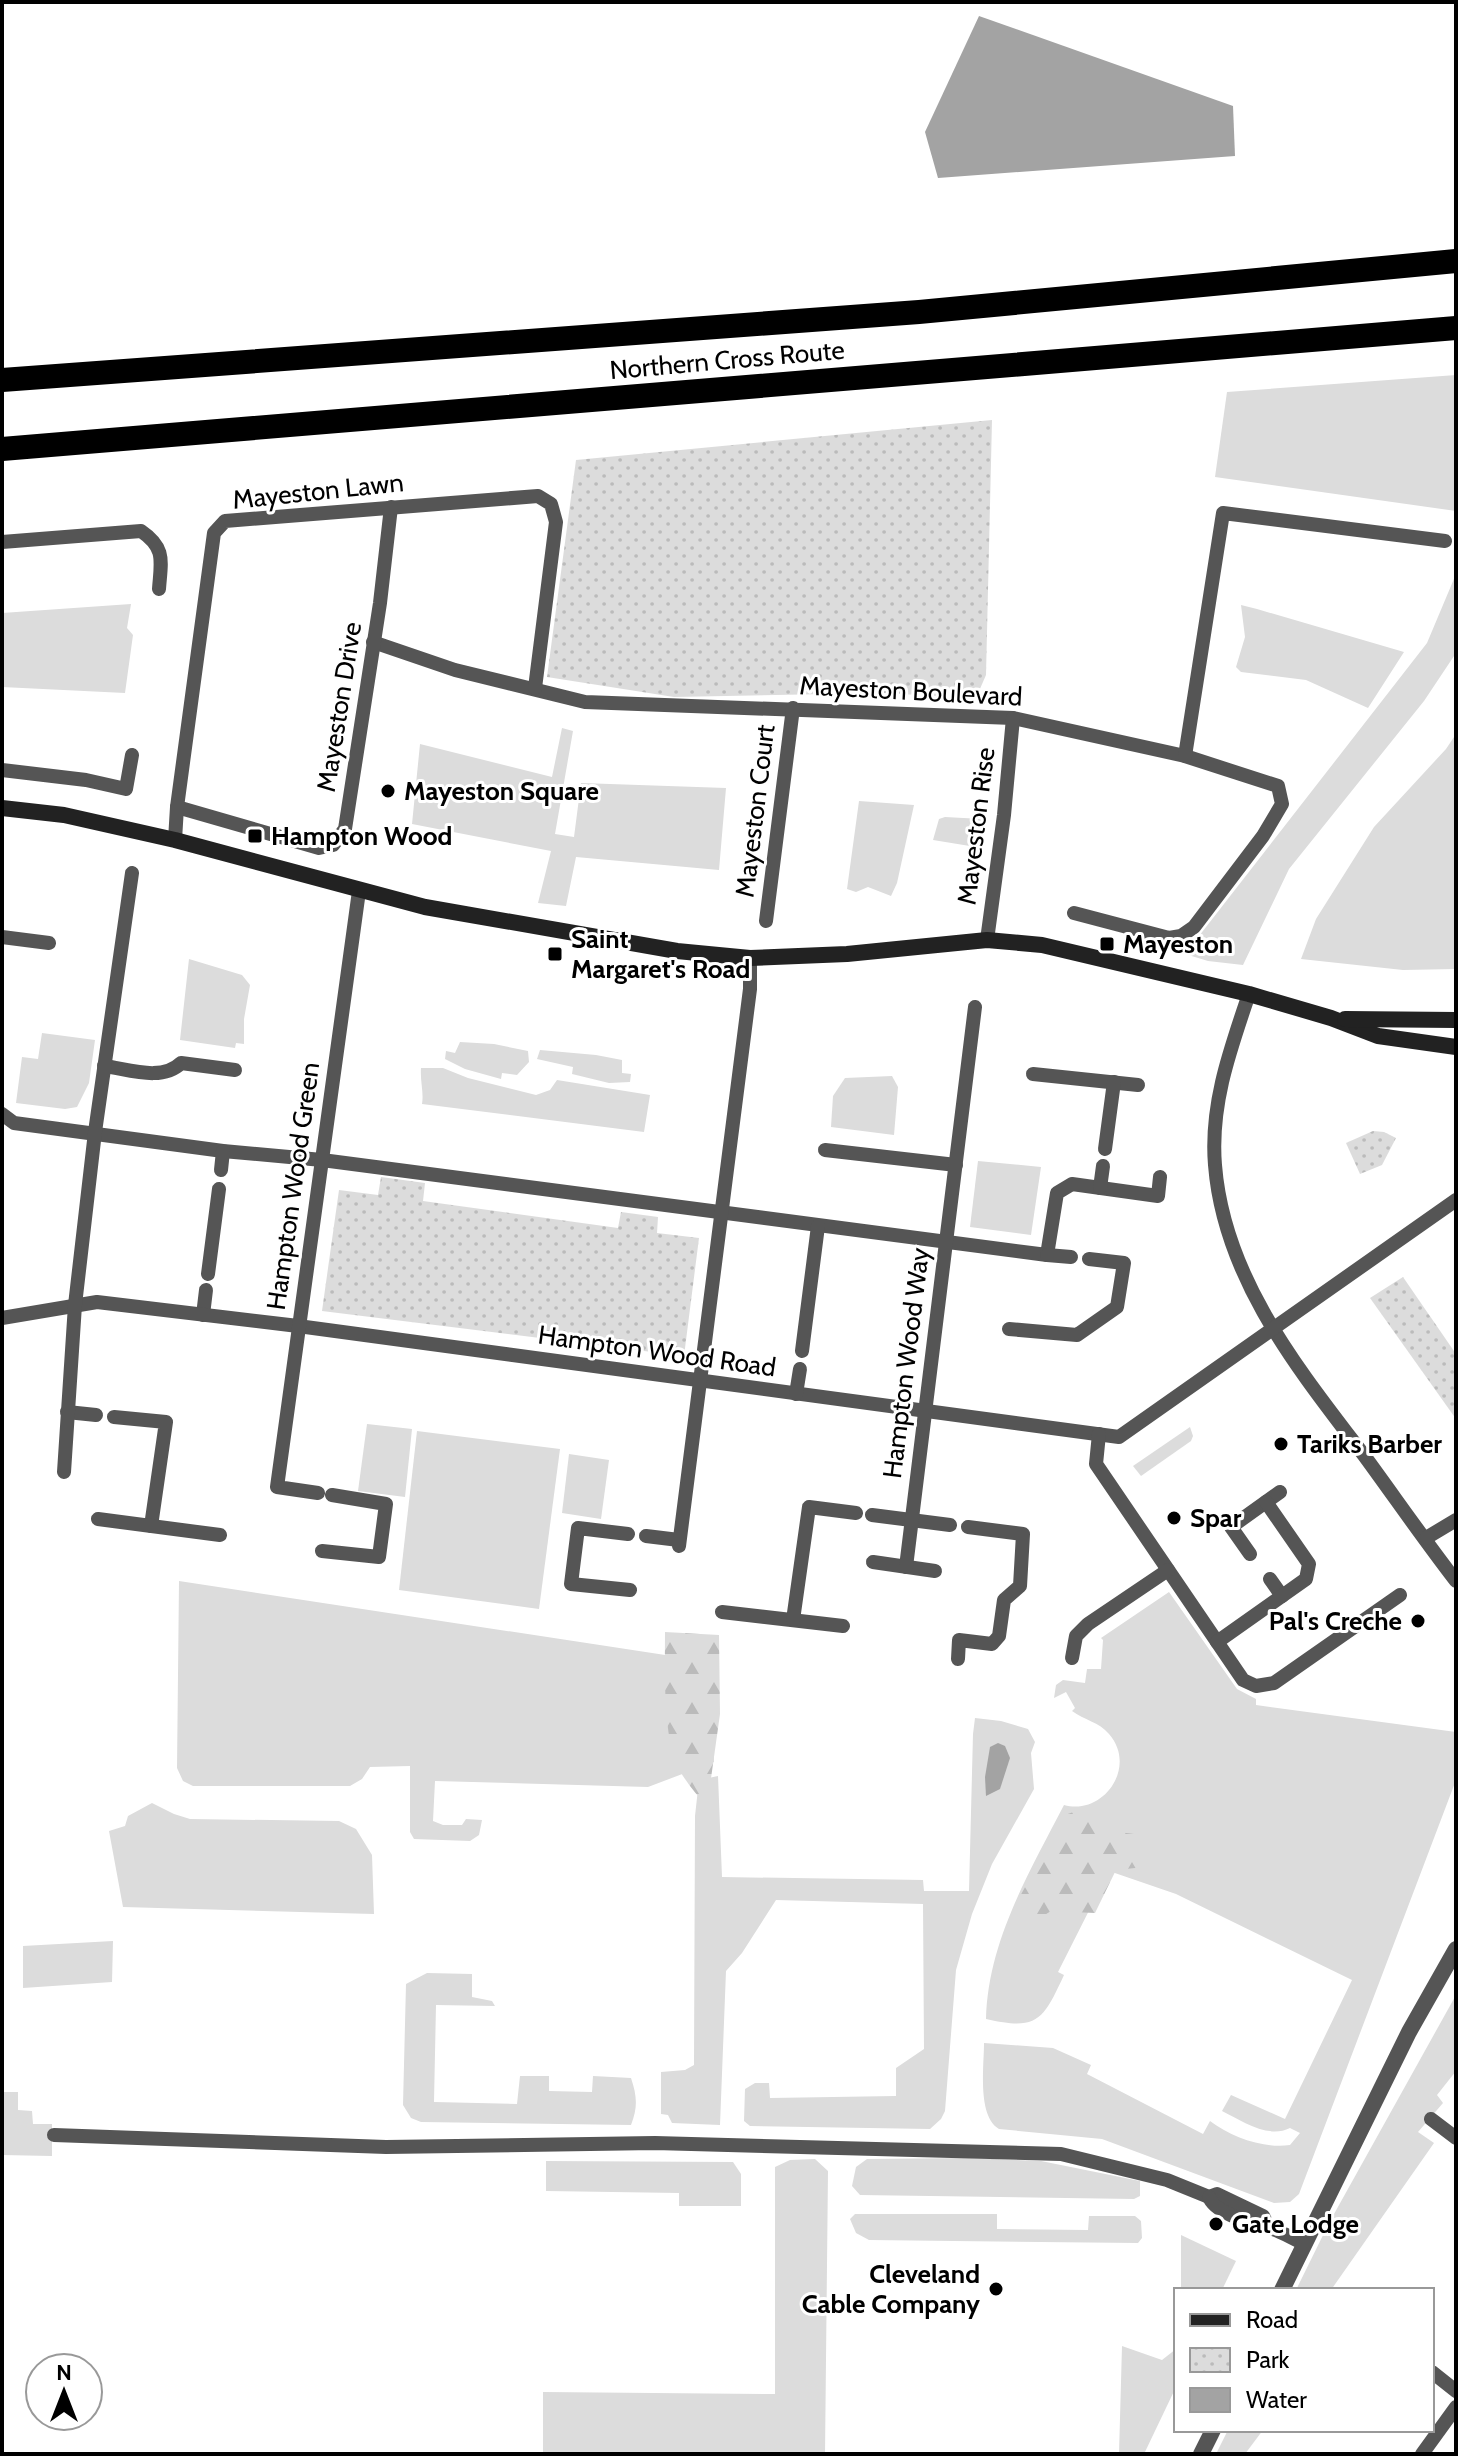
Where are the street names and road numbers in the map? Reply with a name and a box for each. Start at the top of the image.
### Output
street label: Northern Cross Route [608,334,846,386]
street label: Mayeston Lawn [231,466,405,516]
street label: Mayeston Drive [310,620,368,794]
street label: Mayeston Boulevard [799,669,1023,713]
street label: Mayeston Court [729,723,781,899]
street label: Mayeston Rise [950,745,1002,907]
street label: Hampton Wood Green [260,1060,326,1312]
street label: Hampton Wood Way [876,1246,936,1480]
street label: Hampton Wood Road [536,1318,778,1384]

